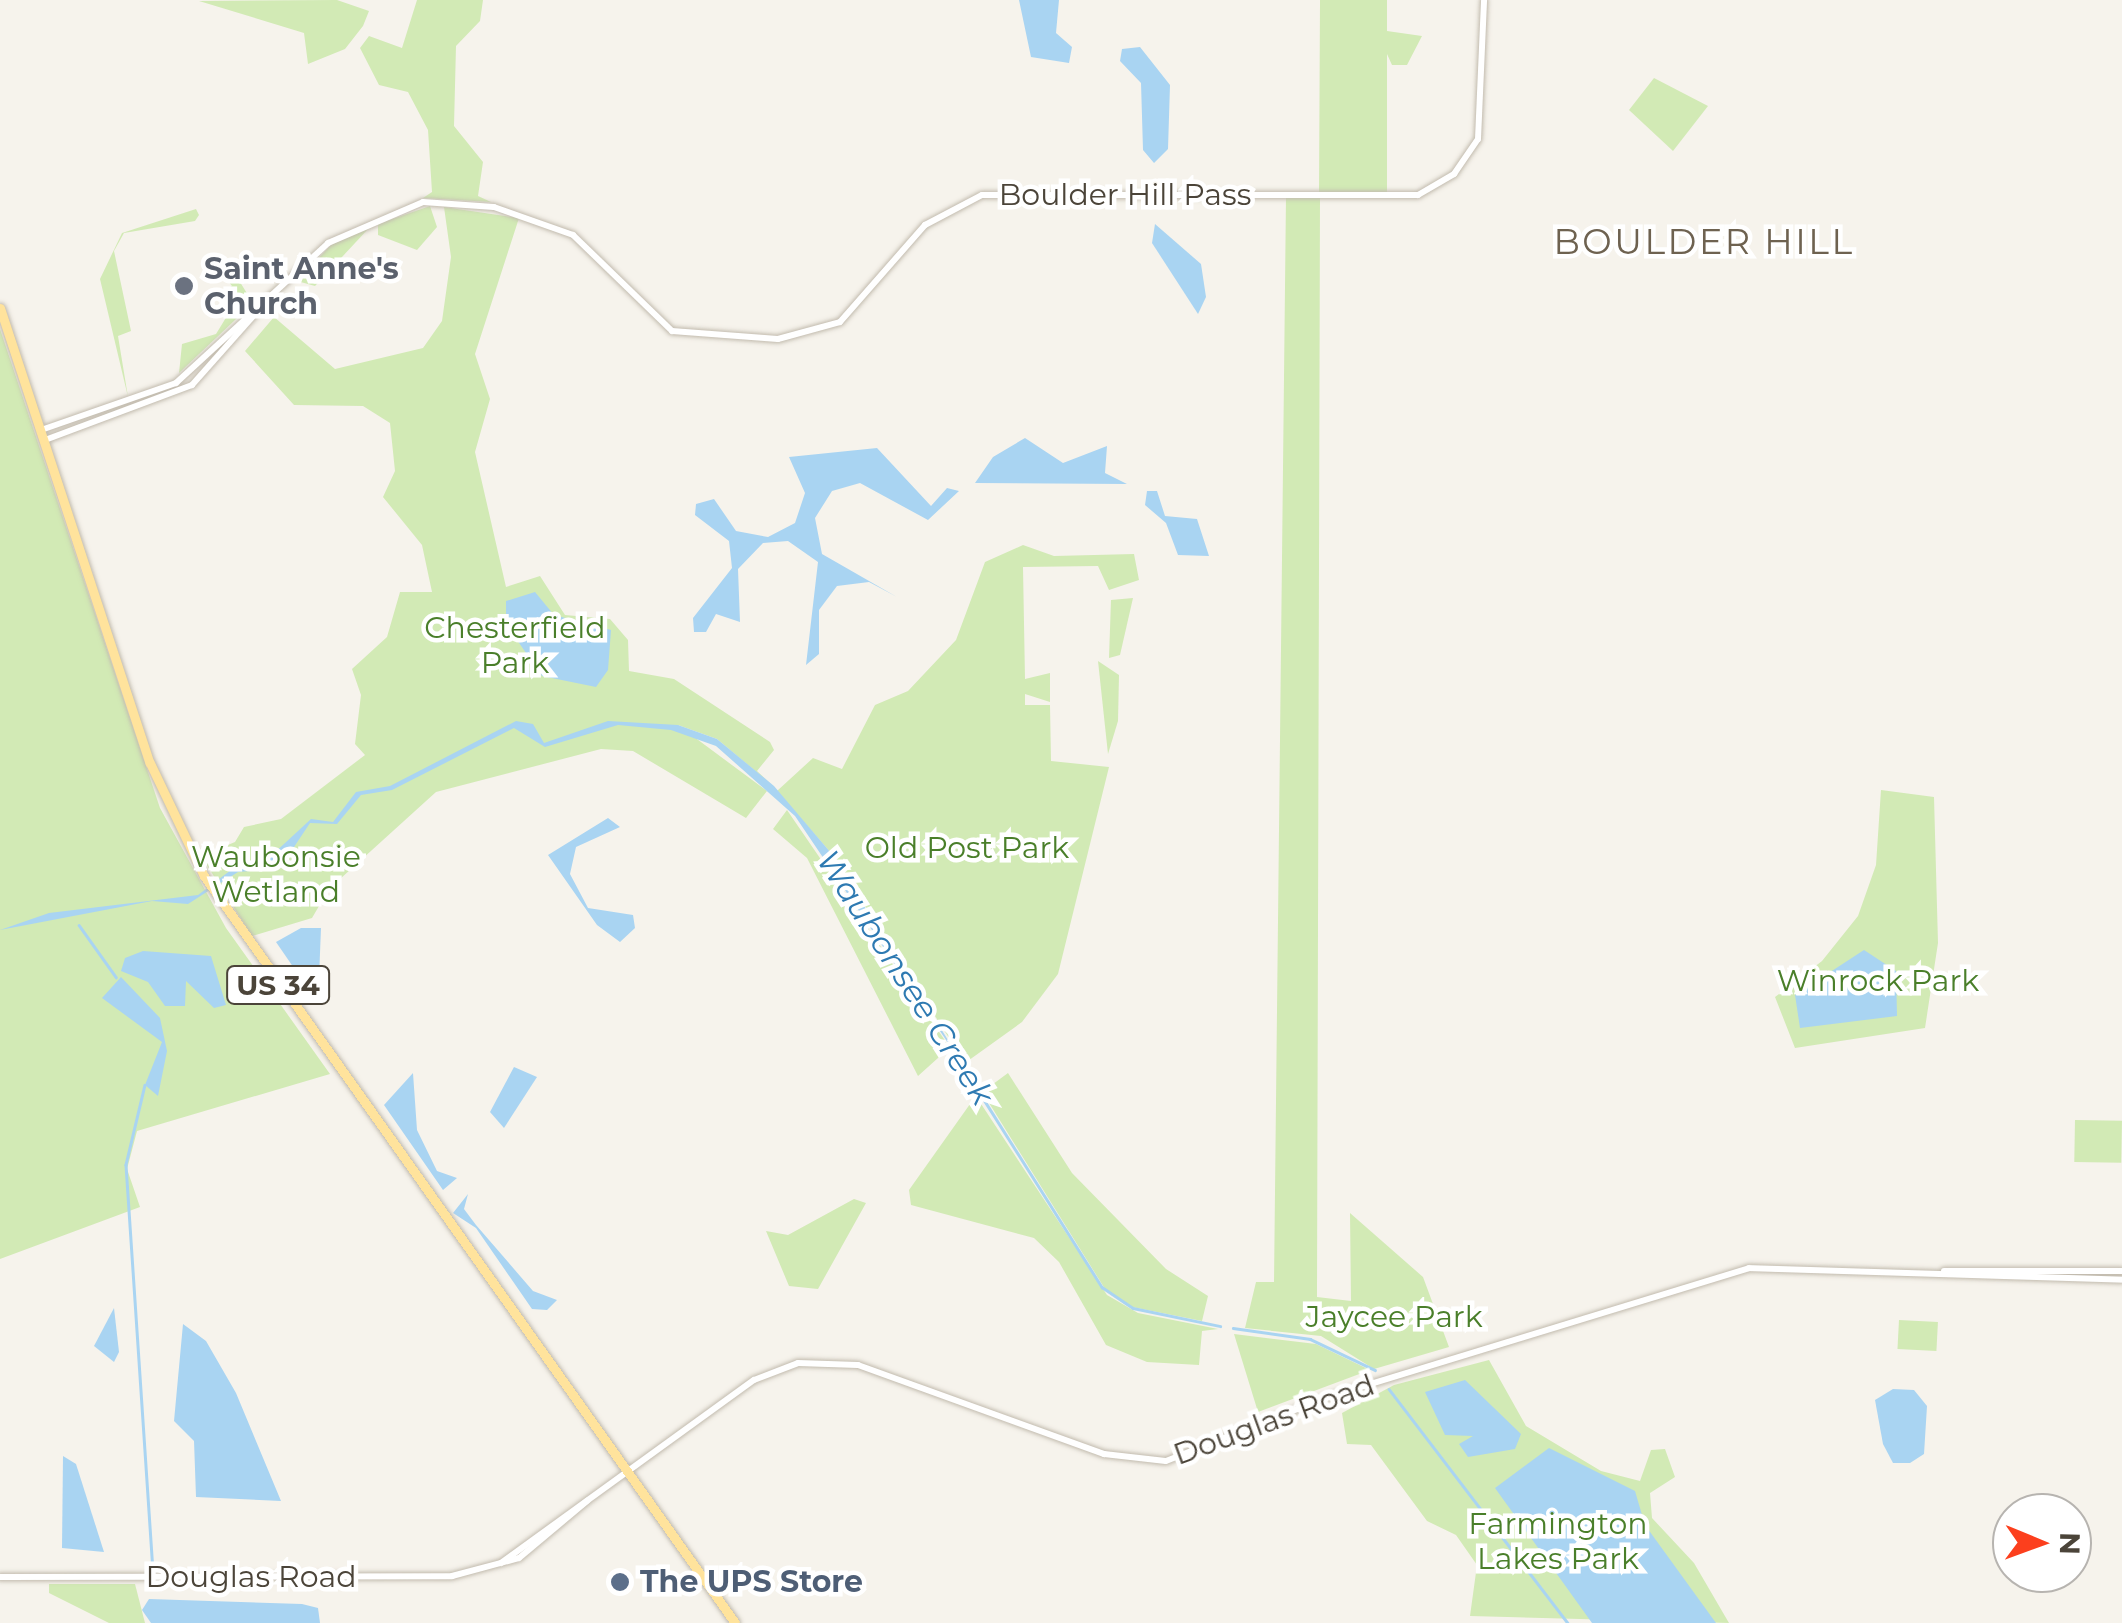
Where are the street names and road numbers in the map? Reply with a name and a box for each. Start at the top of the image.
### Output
street label: Boulder Hill Pass [999,177,1251,213]
road number: US 34 [226,962,330,1008]
street label: Douglas Road [1169,1367,1379,1473]
street label: Douglas Road [145,1559,357,1595]

